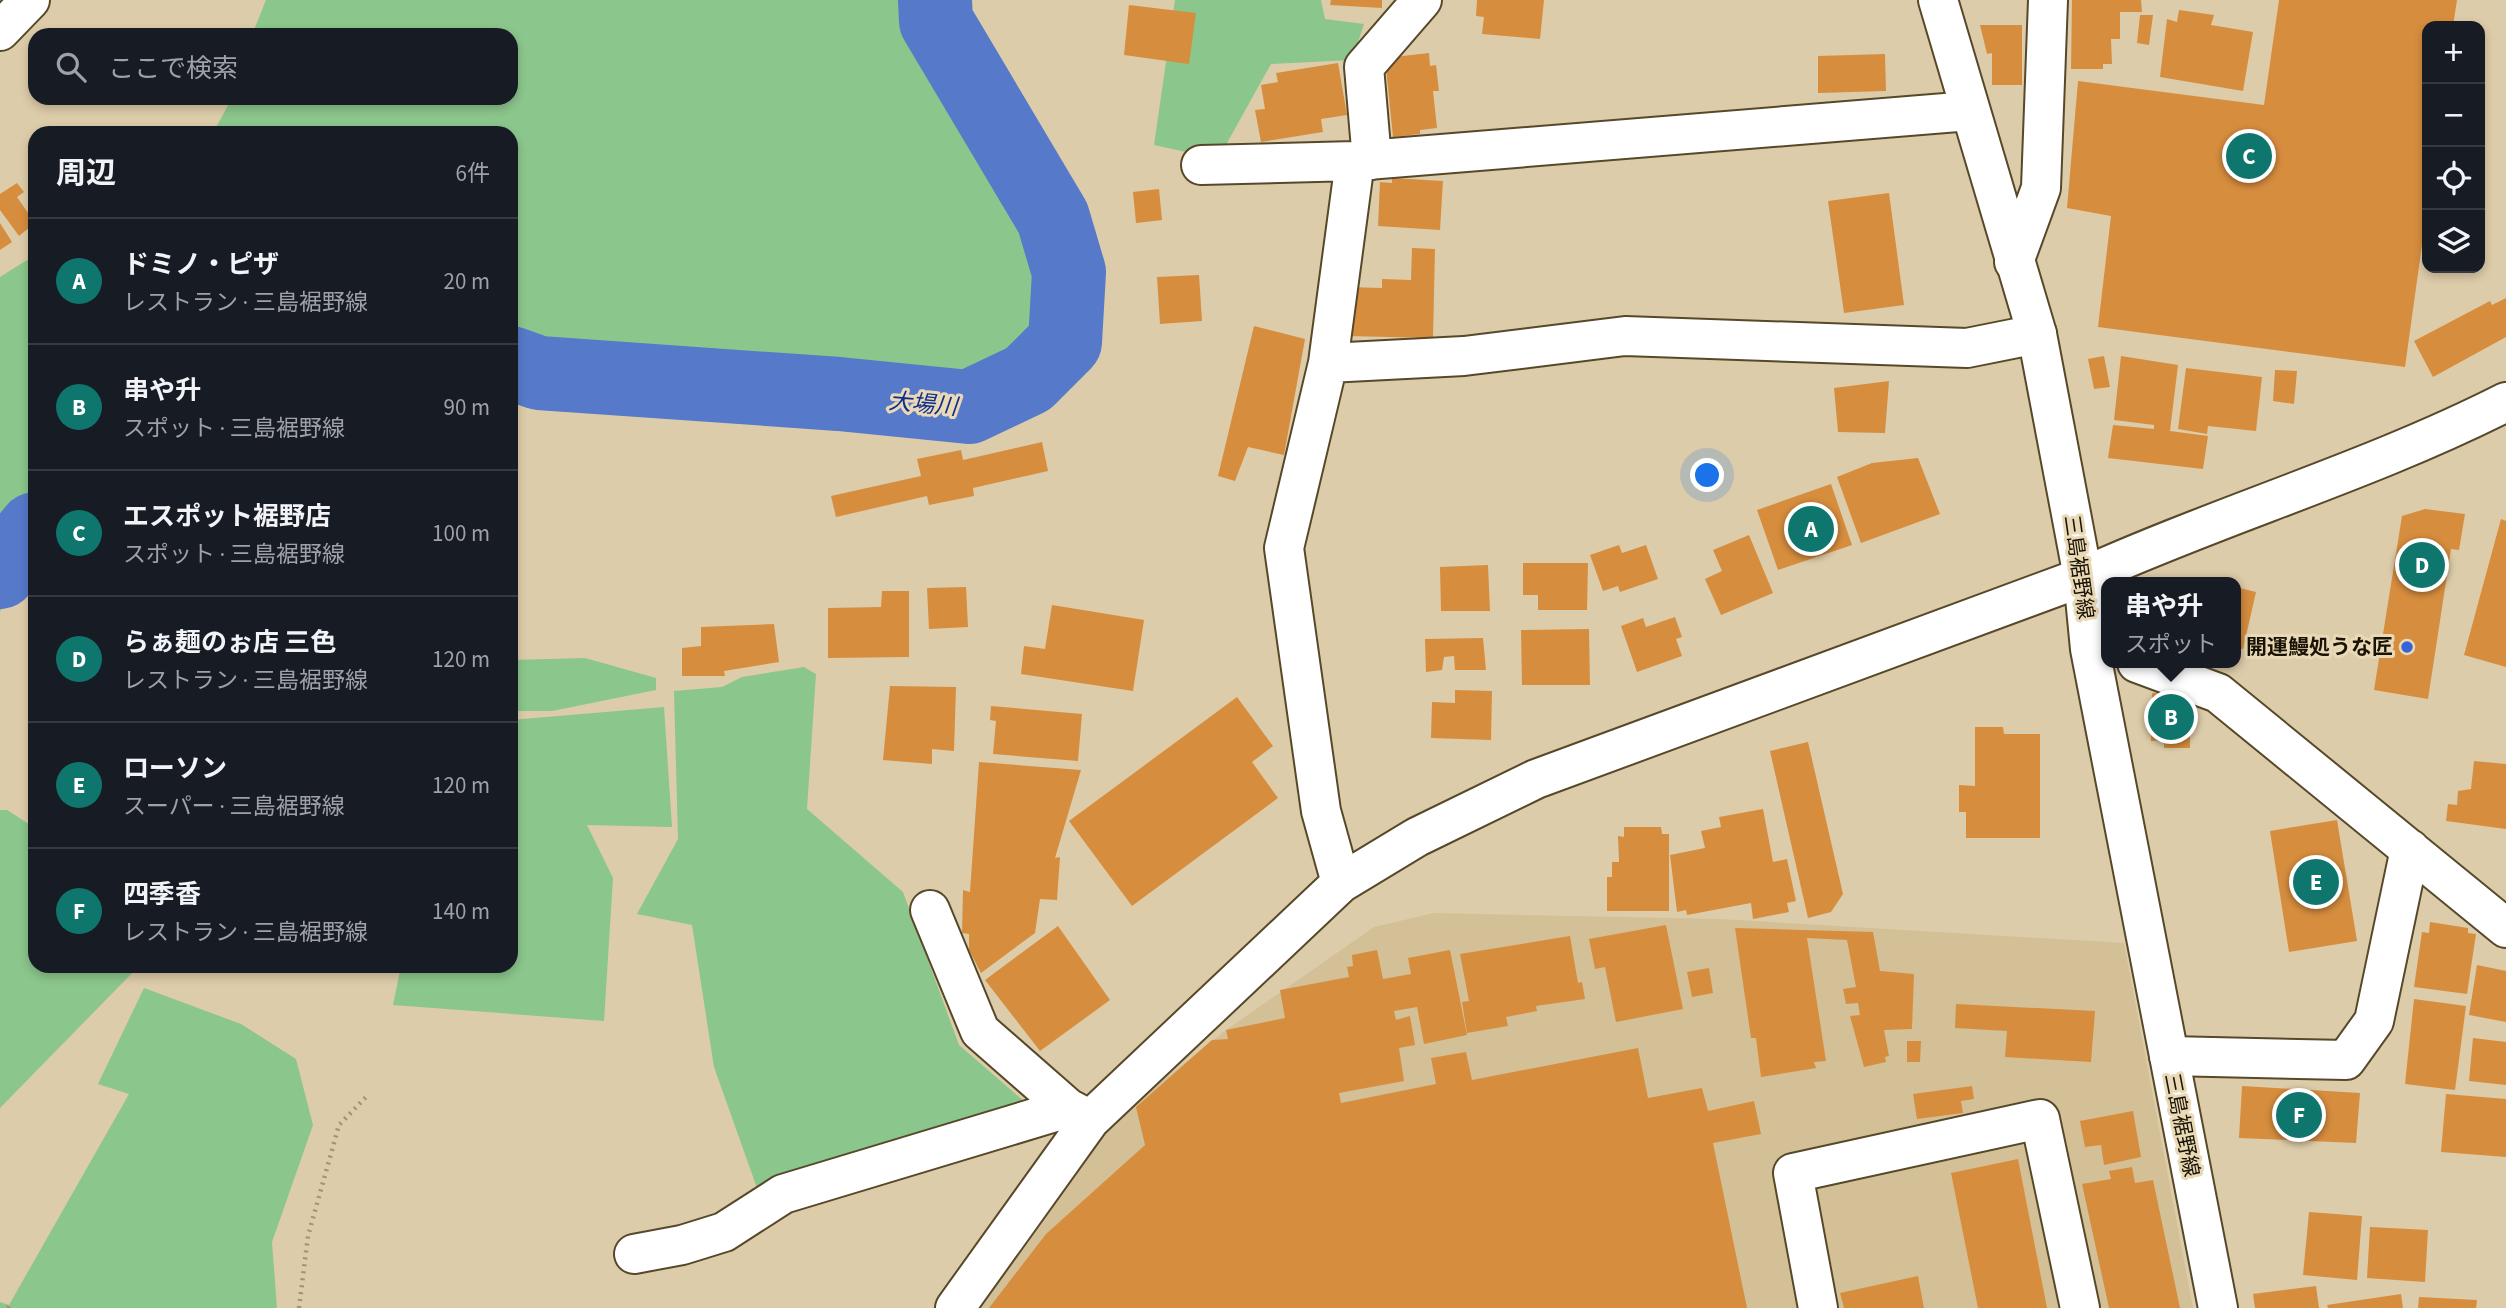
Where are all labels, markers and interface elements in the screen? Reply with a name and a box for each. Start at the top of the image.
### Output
map controls [2422,21,2485,273]
button: + [2422,21,2485,84]
search box [28,28,518,105]
icon: search [52,48,90,86]
text: ここで検索 [108,50,238,87]
button: − [2422,84,2485,147]
pin: C [2226,130,2272,182]
button: locate [2422,147,2485,210]
text: 周辺 [56,152,116,195]
text: 6件 [456,157,490,190]
button: layers [2422,210,2485,273]
text: ドミノ・ピザ [123,246,279,283]
text: A [72,265,86,298]
text: 20 m [443,265,490,298]
text: レストラン · 三島裾野線 [123,286,368,319]
text: 串や升 [123,372,201,409]
water label: 大場川 [887,385,962,424]
text: B [72,391,86,424]
text: 90 m [443,391,490,424]
text: スポット · 三島裾野線 [123,412,345,445]
your location [1690,458,1724,492]
text: エスポット裾野店 [123,498,331,535]
pin: A [1788,503,1834,555]
street label: 三島裾野線 [2057,513,2101,621]
text: C [72,517,86,550]
text: 100 m [432,517,490,550]
text: スポット · 三島裾野線 [123,538,345,571]
pin: D [2399,539,2445,591]
popup [2101,577,2241,668]
text: 串や升 [2125,588,2203,625]
text: らぁ麺のぉ店 三色 [123,624,336,661]
text: スポット [2125,628,2217,661]
place label: 開運鰻処うな匠 [2246,632,2393,662]
marker: 開運鰻処うな匠 [2399,639,2415,655]
text: D [72,643,86,676]
text: 120 m [432,643,490,676]
text: レストラン · 三島裾野線 [123,664,368,697]
pin: B [2148,691,2194,743]
text: ローソン [123,750,227,787]
text: E [73,769,85,802]
text: 120 m [432,769,490,802]
text: スーパー · 三島裾野線 [123,790,345,823]
pin: E [2293,856,2339,908]
text: 四季香 [123,876,201,913]
text: F [73,895,85,928]
text: 140 m [432,895,490,928]
text: レストラン · 三島裾野線 [123,916,368,949]
street label: 三島裾野線 [2157,1071,2207,1179]
pin: F [2276,1089,2322,1141]

